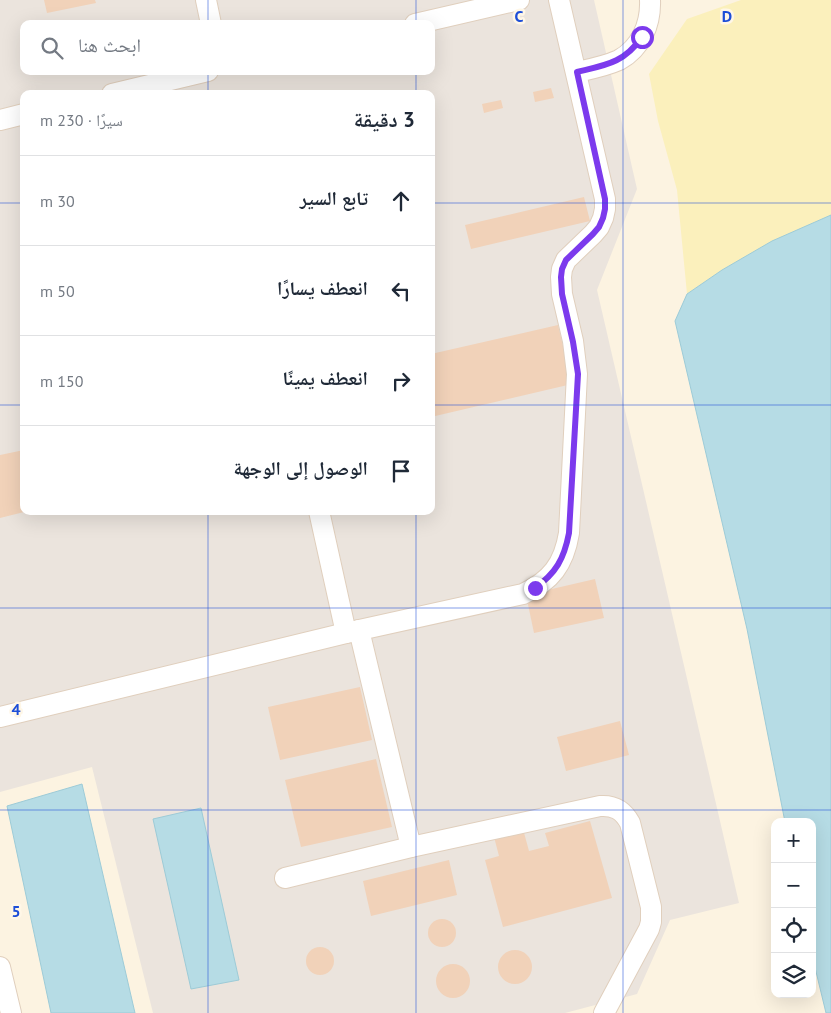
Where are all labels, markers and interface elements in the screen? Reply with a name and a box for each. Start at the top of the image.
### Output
text: C [515,6,524,26]
text: D [722,6,732,26]
search box [20,20,435,75]
route start [631,26,654,49]
text: ابحث هنا [78,33,141,57]
icon: search [38,34,66,62]
text: 3 دقيقة [354,106,415,133]
text: سيرًا · 230 m [40,110,123,130]
text: تابع السير [300,186,368,210]
icon: ahead [387,187,415,215]
text: 30 m [40,191,75,211]
text: انعطف يسارًا [277,276,368,300]
icon: left [387,277,415,305]
text: 50 m [40,281,75,301]
text: انعطف يمينًا [283,366,368,390]
icon: right [387,367,415,395]
text: 150 m [40,371,83,391]
text: الوصول إلى الوجهة [233,456,368,480]
icon: arrive [387,457,415,485]
route end [524,577,547,600]
text: 4 [11,699,21,719]
map controls [771,818,816,998]
button: + [771,818,816,863]
button: − [771,863,816,908]
text: 5 [11,901,21,921]
button: locate [771,908,816,953]
button: layers [771,953,816,998]

